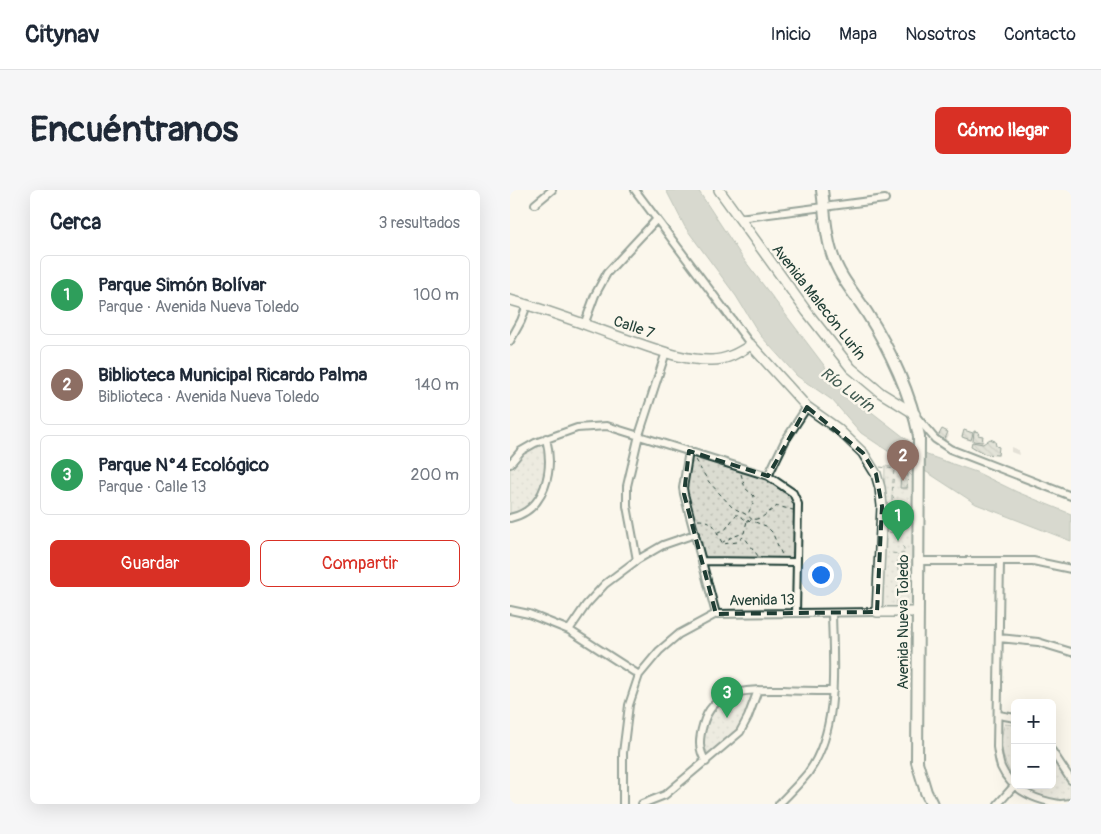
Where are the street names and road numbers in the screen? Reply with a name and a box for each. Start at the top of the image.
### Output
street label: Avenida Malecón Lurín [767,241,870,364]
street label: Calle 7 [611,312,657,343]
street label: Avenida Nueva Toledo [894,554,913,690]
street label: Avenida 13 [729,590,795,611]

